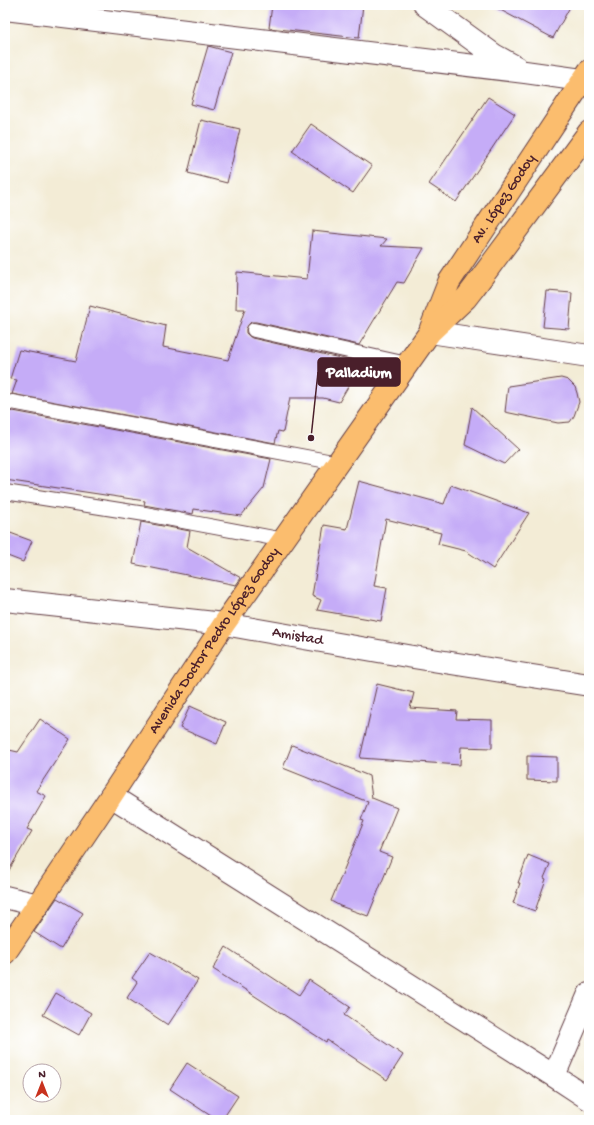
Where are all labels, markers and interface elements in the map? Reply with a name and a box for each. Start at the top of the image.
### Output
street label: Av. López Godoy [468,150,541,247]
callout: Palladium [318,358,400,386]
text: Palladium [325,365,392,384]
street label: Avenida Doctor Pedro López Godoy [145,544,284,737]
street label: Amistad [271,624,326,650]
north arrow [22,1063,62,1103]
text: N [38,1069,46,1081]

